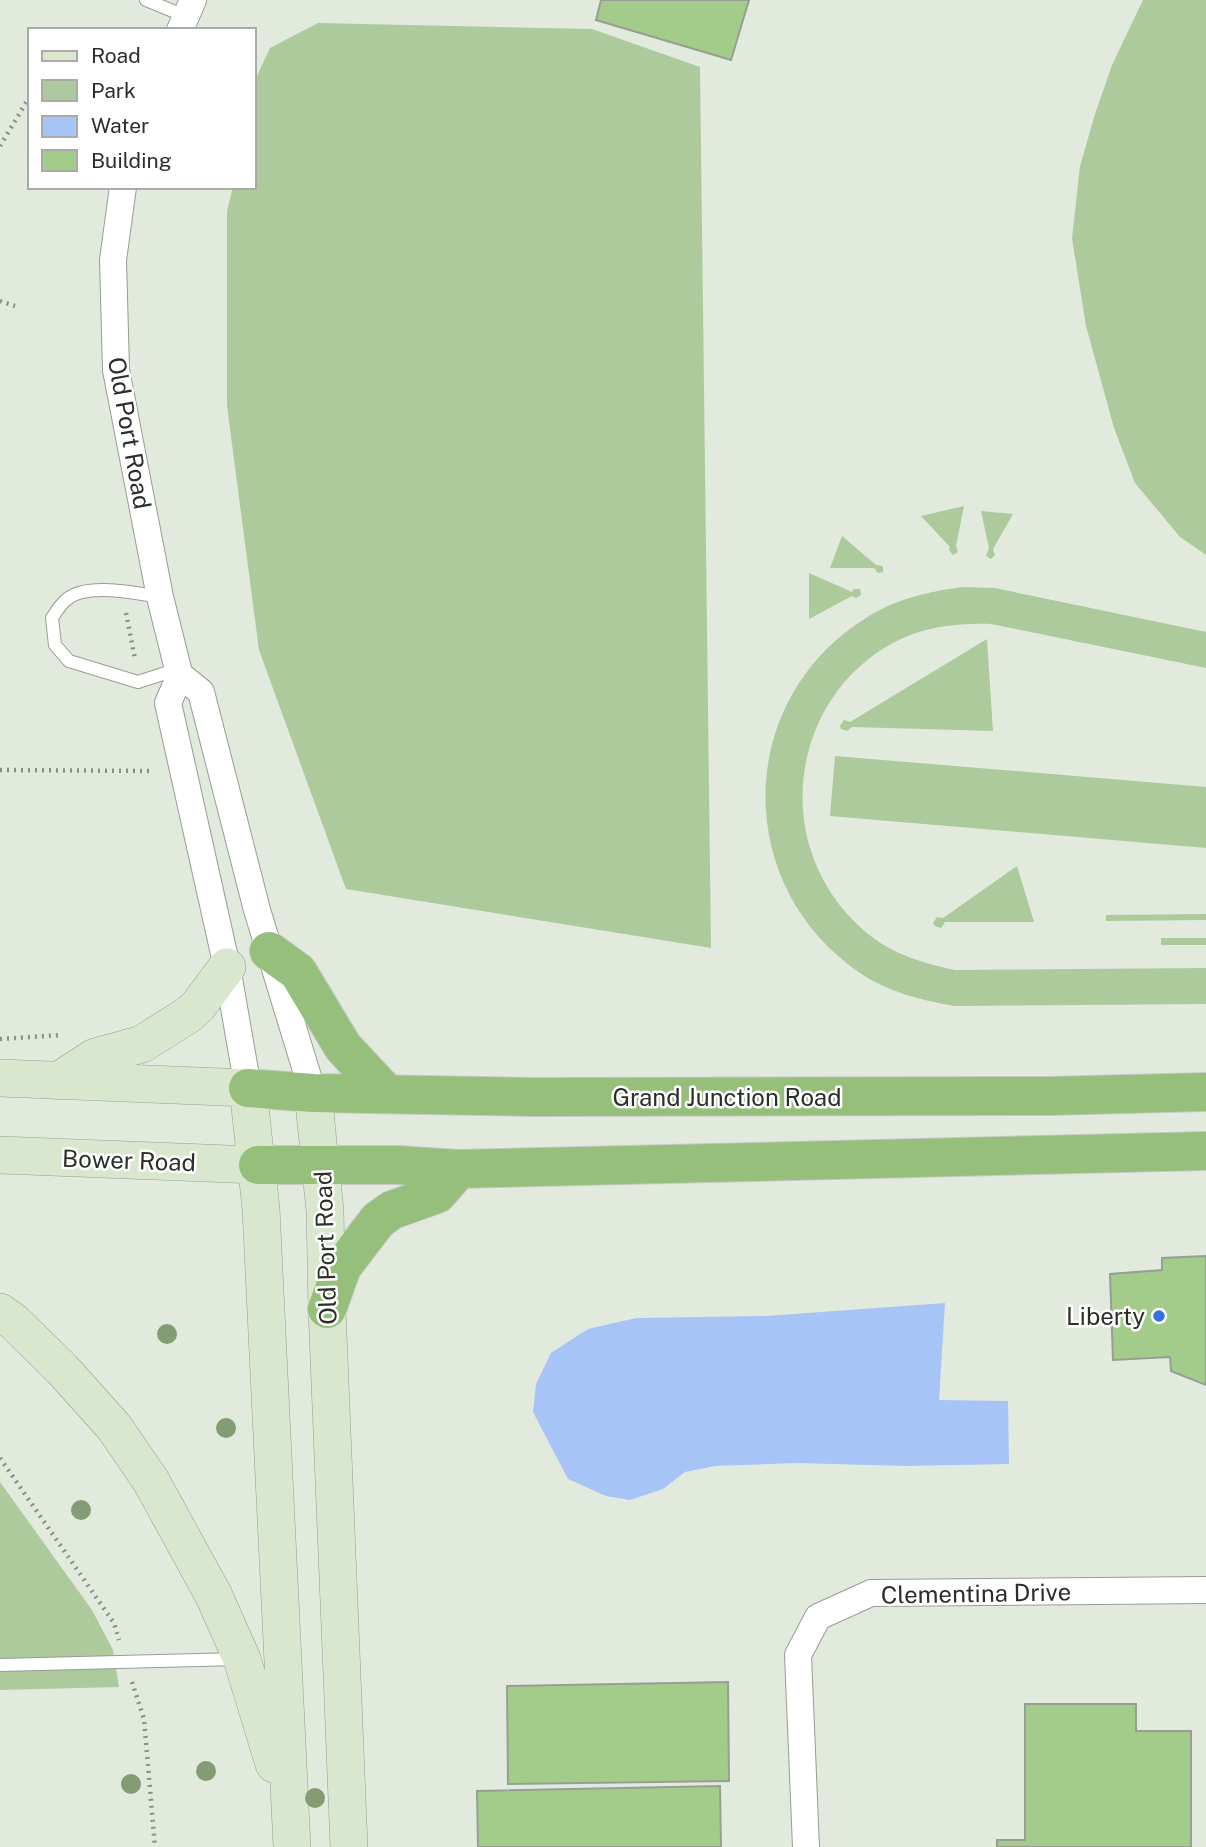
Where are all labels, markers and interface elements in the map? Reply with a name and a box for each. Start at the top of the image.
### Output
legend [28,28,256,189]
text: Road [91,43,141,68]
text: Park [91,78,136,103]
text: Water [91,113,149,138]
text: Building [91,148,172,173]
street label: Old Port Road [103,355,157,511]
street label: Grand Junction Road [613,1083,841,1111]
street label: Bower Road [62,1144,196,1176]
street label: Old Port Road [308,1171,342,1325]
place label: Liberty [1066,1302,1145,1330]
marker: Liberty [1151,1308,1167,1324]
street label: Clementina Drive [881,1577,1071,1609]

